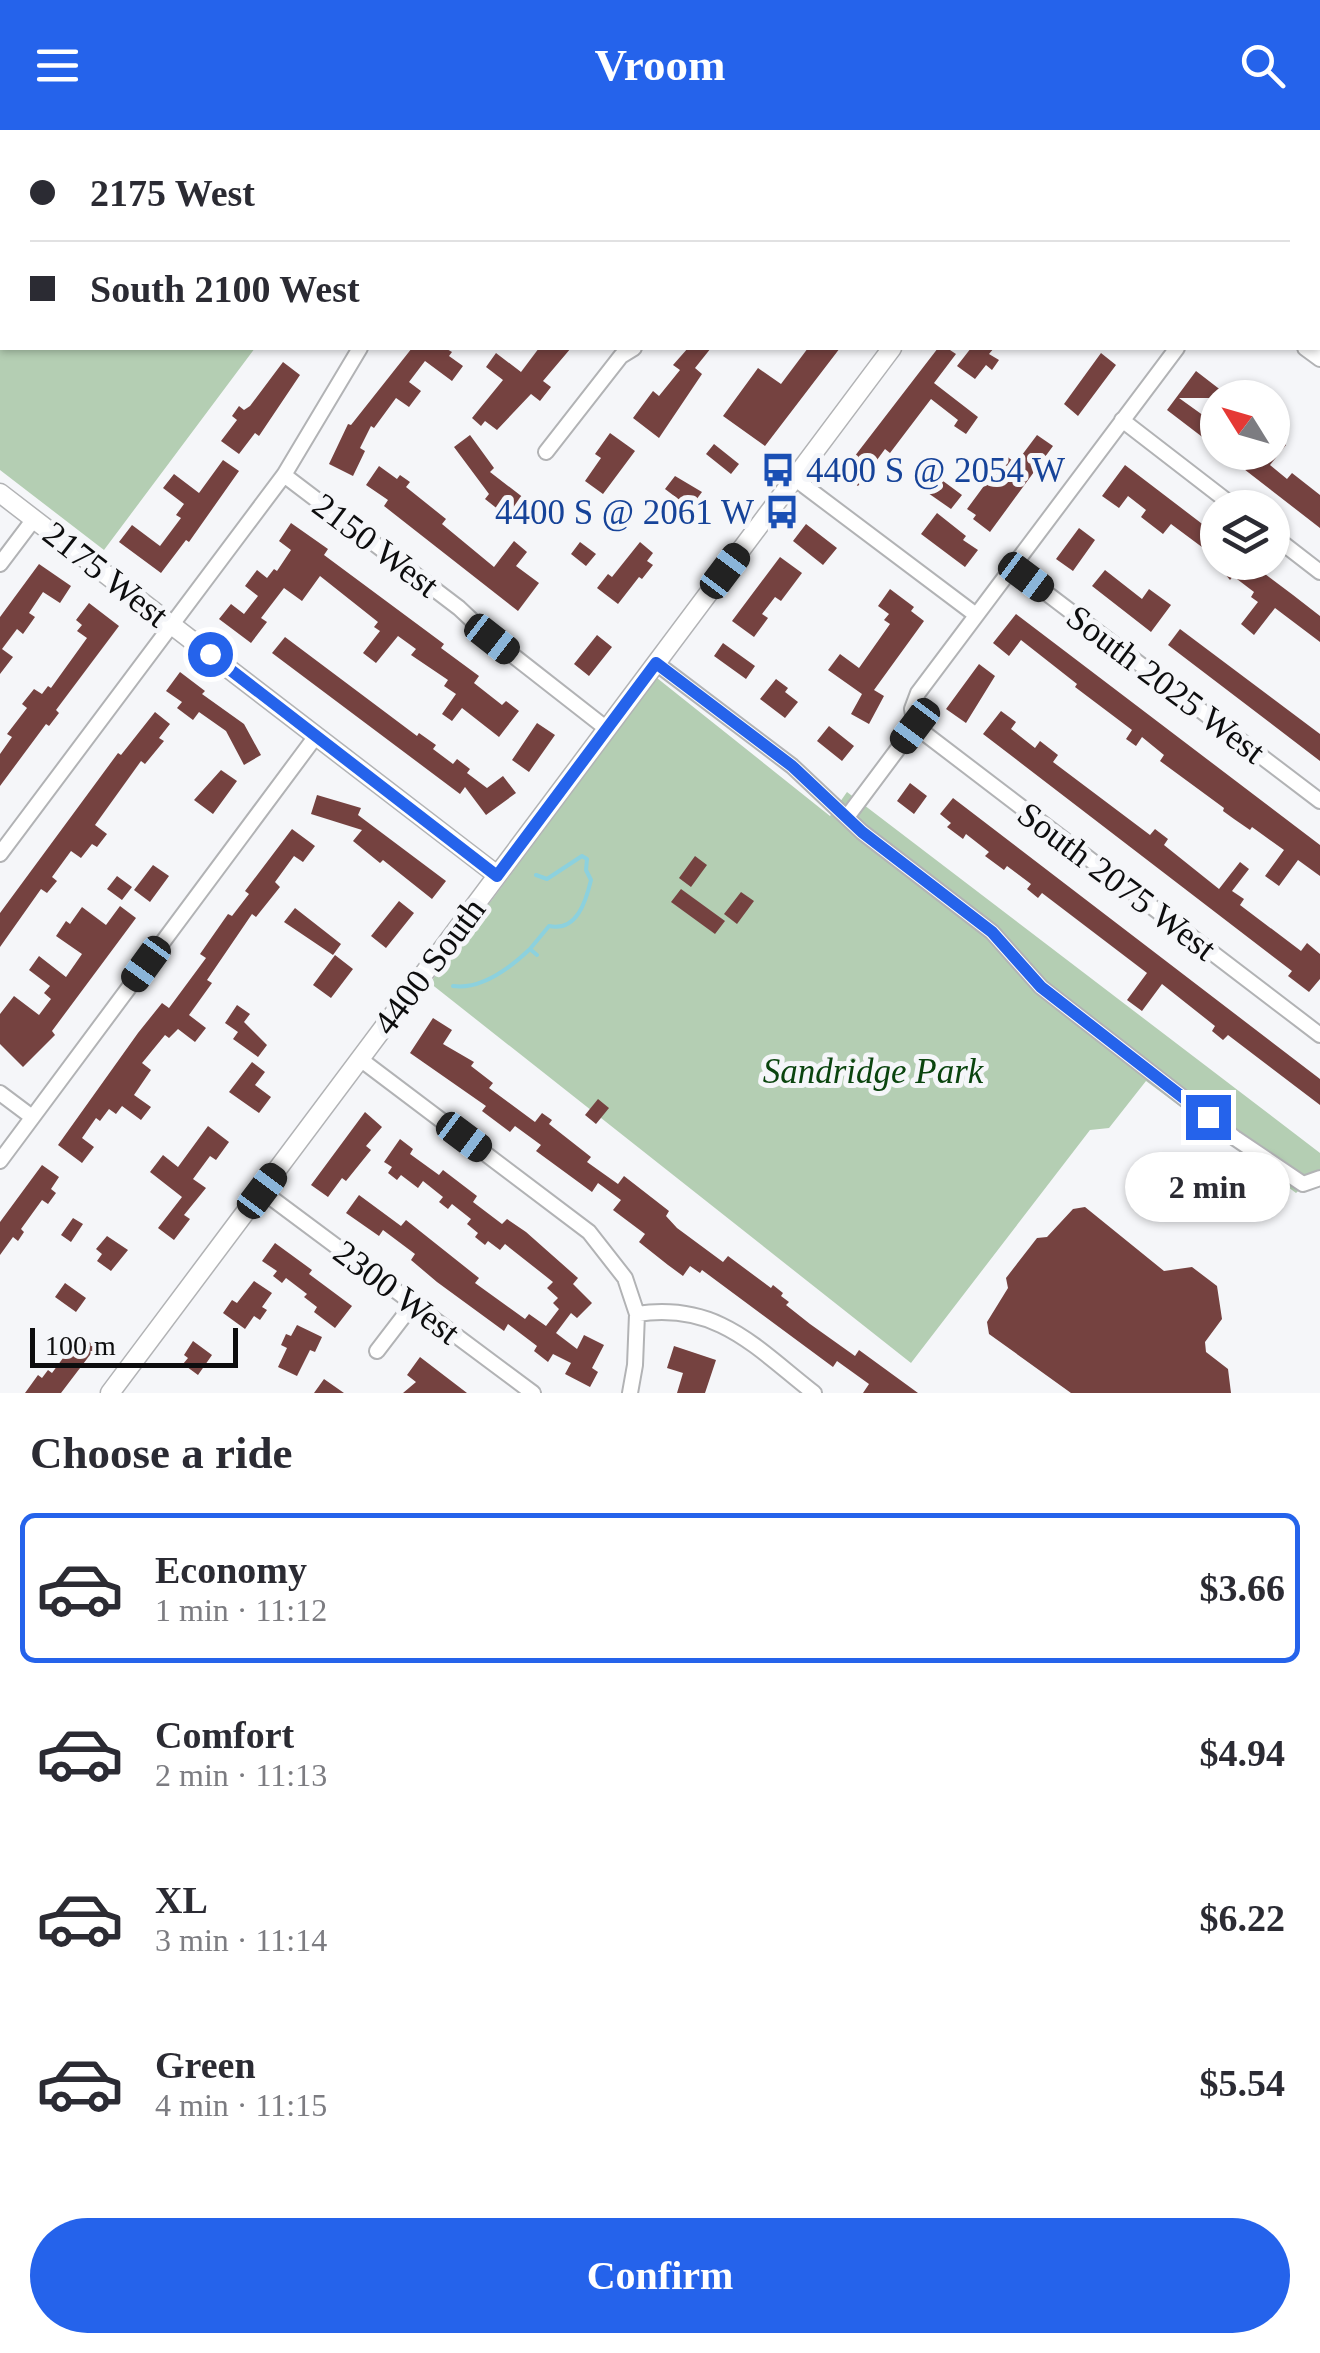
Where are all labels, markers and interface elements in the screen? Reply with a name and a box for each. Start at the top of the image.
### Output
icon: menu [30,38,85,93]
icon: search [1235,38,1290,93]
text: Vroom [595,40,725,90]
text: 2175 West [90,172,255,214]
text: South 2100 West [90,268,360,310]
north arrow [1200,380,1290,470]
map controls [1200,380,1290,580]
bus stop icon: 4400 S @ 2054 W [759,451,797,489]
place label: 4400 S @ 2054 W [806,451,1065,490]
street label: 2150 West [305,486,446,605]
button: layers [1200,490,1290,580]
place label: 4400 S @ 2061 W [495,493,754,532]
bus stop icon: 4400 S @ 2061 W [763,493,801,531]
street label: 2175 West [36,514,176,635]
car [695,538,755,604]
car [993,547,1059,607]
street label: South 2025 West [1059,597,1273,772]
car [459,609,525,669]
route start [188,632,233,677]
car [885,693,945,759]
street label: South 2075 West [1010,794,1224,969]
street label: 4400 South [366,890,494,1042]
car [116,931,176,997]
park label: Sandridge Park [763,1052,985,1091]
route end [1186,1095,1231,1140]
car [431,1107,497,1167]
callout: 2 min [1126,1152,1290,1222]
car [232,1158,292,1224]
text: 2 min [1169,1169,1246,1205]
street label: 2300 West [326,1233,467,1352]
scale bar [30,1323,238,1368]
text: 100 m [45,1330,116,1361]
text: Choose a ride [30,1428,293,1478]
icon: car [35,1543,125,1633]
text: Economy [155,1549,307,1591]
text: $3.66 [1200,1567,1285,1609]
text: 1 min · 11:12 [155,1592,327,1628]
icon: car [35,1708,125,1798]
text: Comfort [155,1714,294,1756]
text: $4.94 [1200,1732,1285,1774]
text: 2 min · 11:13 [155,1757,327,1793]
icon: car [35,1873,125,1963]
text: XL [155,1879,208,1921]
text: $6.22 [1200,1897,1285,1939]
text: 3 min · 11:14 [155,1922,327,1958]
icon: car [35,2038,125,2128]
text: Green [155,2044,256,2086]
text: $5.54 [1200,2062,1285,2104]
text: 4 min · 11:15 [155,2087,327,2123]
button: Confirm [30,2218,1290,2333]

